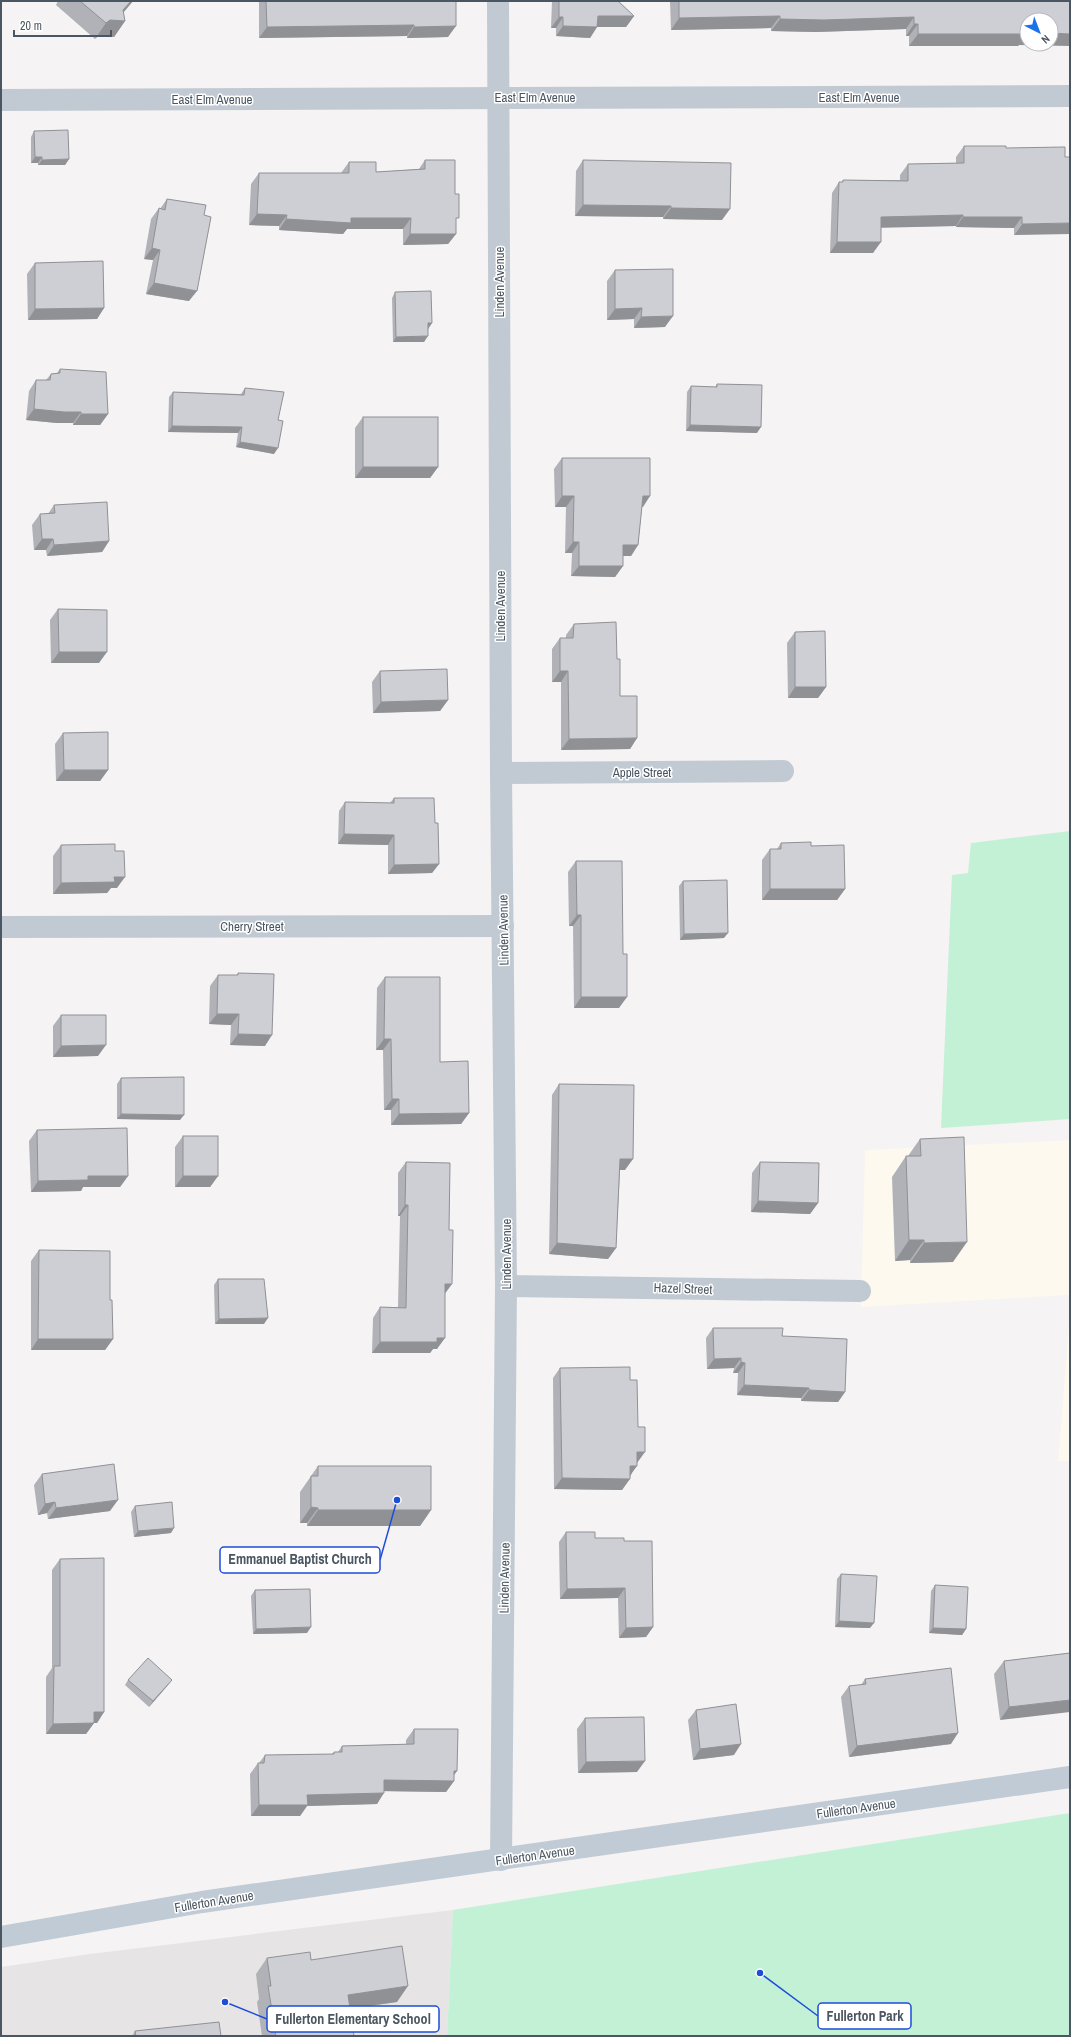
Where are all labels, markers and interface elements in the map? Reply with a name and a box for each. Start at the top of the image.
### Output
scale bar [14,12,111,38]
north arrow [1019,12,1059,52]
text: 20 m [20,18,42,34]
text: N [1039,32,1053,47]
street label: East Elm Avenue [494,89,576,106]
street label: East Elm Avenue [818,89,900,106]
street label: East Elm Avenue [171,91,253,108]
street label: Linden Avenue [491,246,508,317]
street label: Linden Avenue [492,570,509,641]
street label: Apple Street [612,764,671,781]
street label: Linden Avenue [494,894,513,966]
street label: Cherry Street [220,918,284,935]
street label: Linden Avenue [498,1218,515,1289]
street label: Hazel Street [653,1279,713,1298]
street label: Linden Avenue [495,1542,514,1614]
callout: Emmanuel Baptist Church [220,1547,380,1573]
text: Emmanuel Baptist Church [228,1550,372,1568]
street label: Fullerton Avenue [815,1795,897,1822]
street label: Fullerton Avenue [494,1842,576,1869]
street label: Fullerton Avenue [173,1887,255,1916]
callout: Fullerton Park [818,2003,911,2029]
callout: Fullerton Elementary School [267,2006,439,2032]
text: Fullerton Park [826,2007,904,2025]
text: Fullerton Elementary School [275,2010,431,2028]

